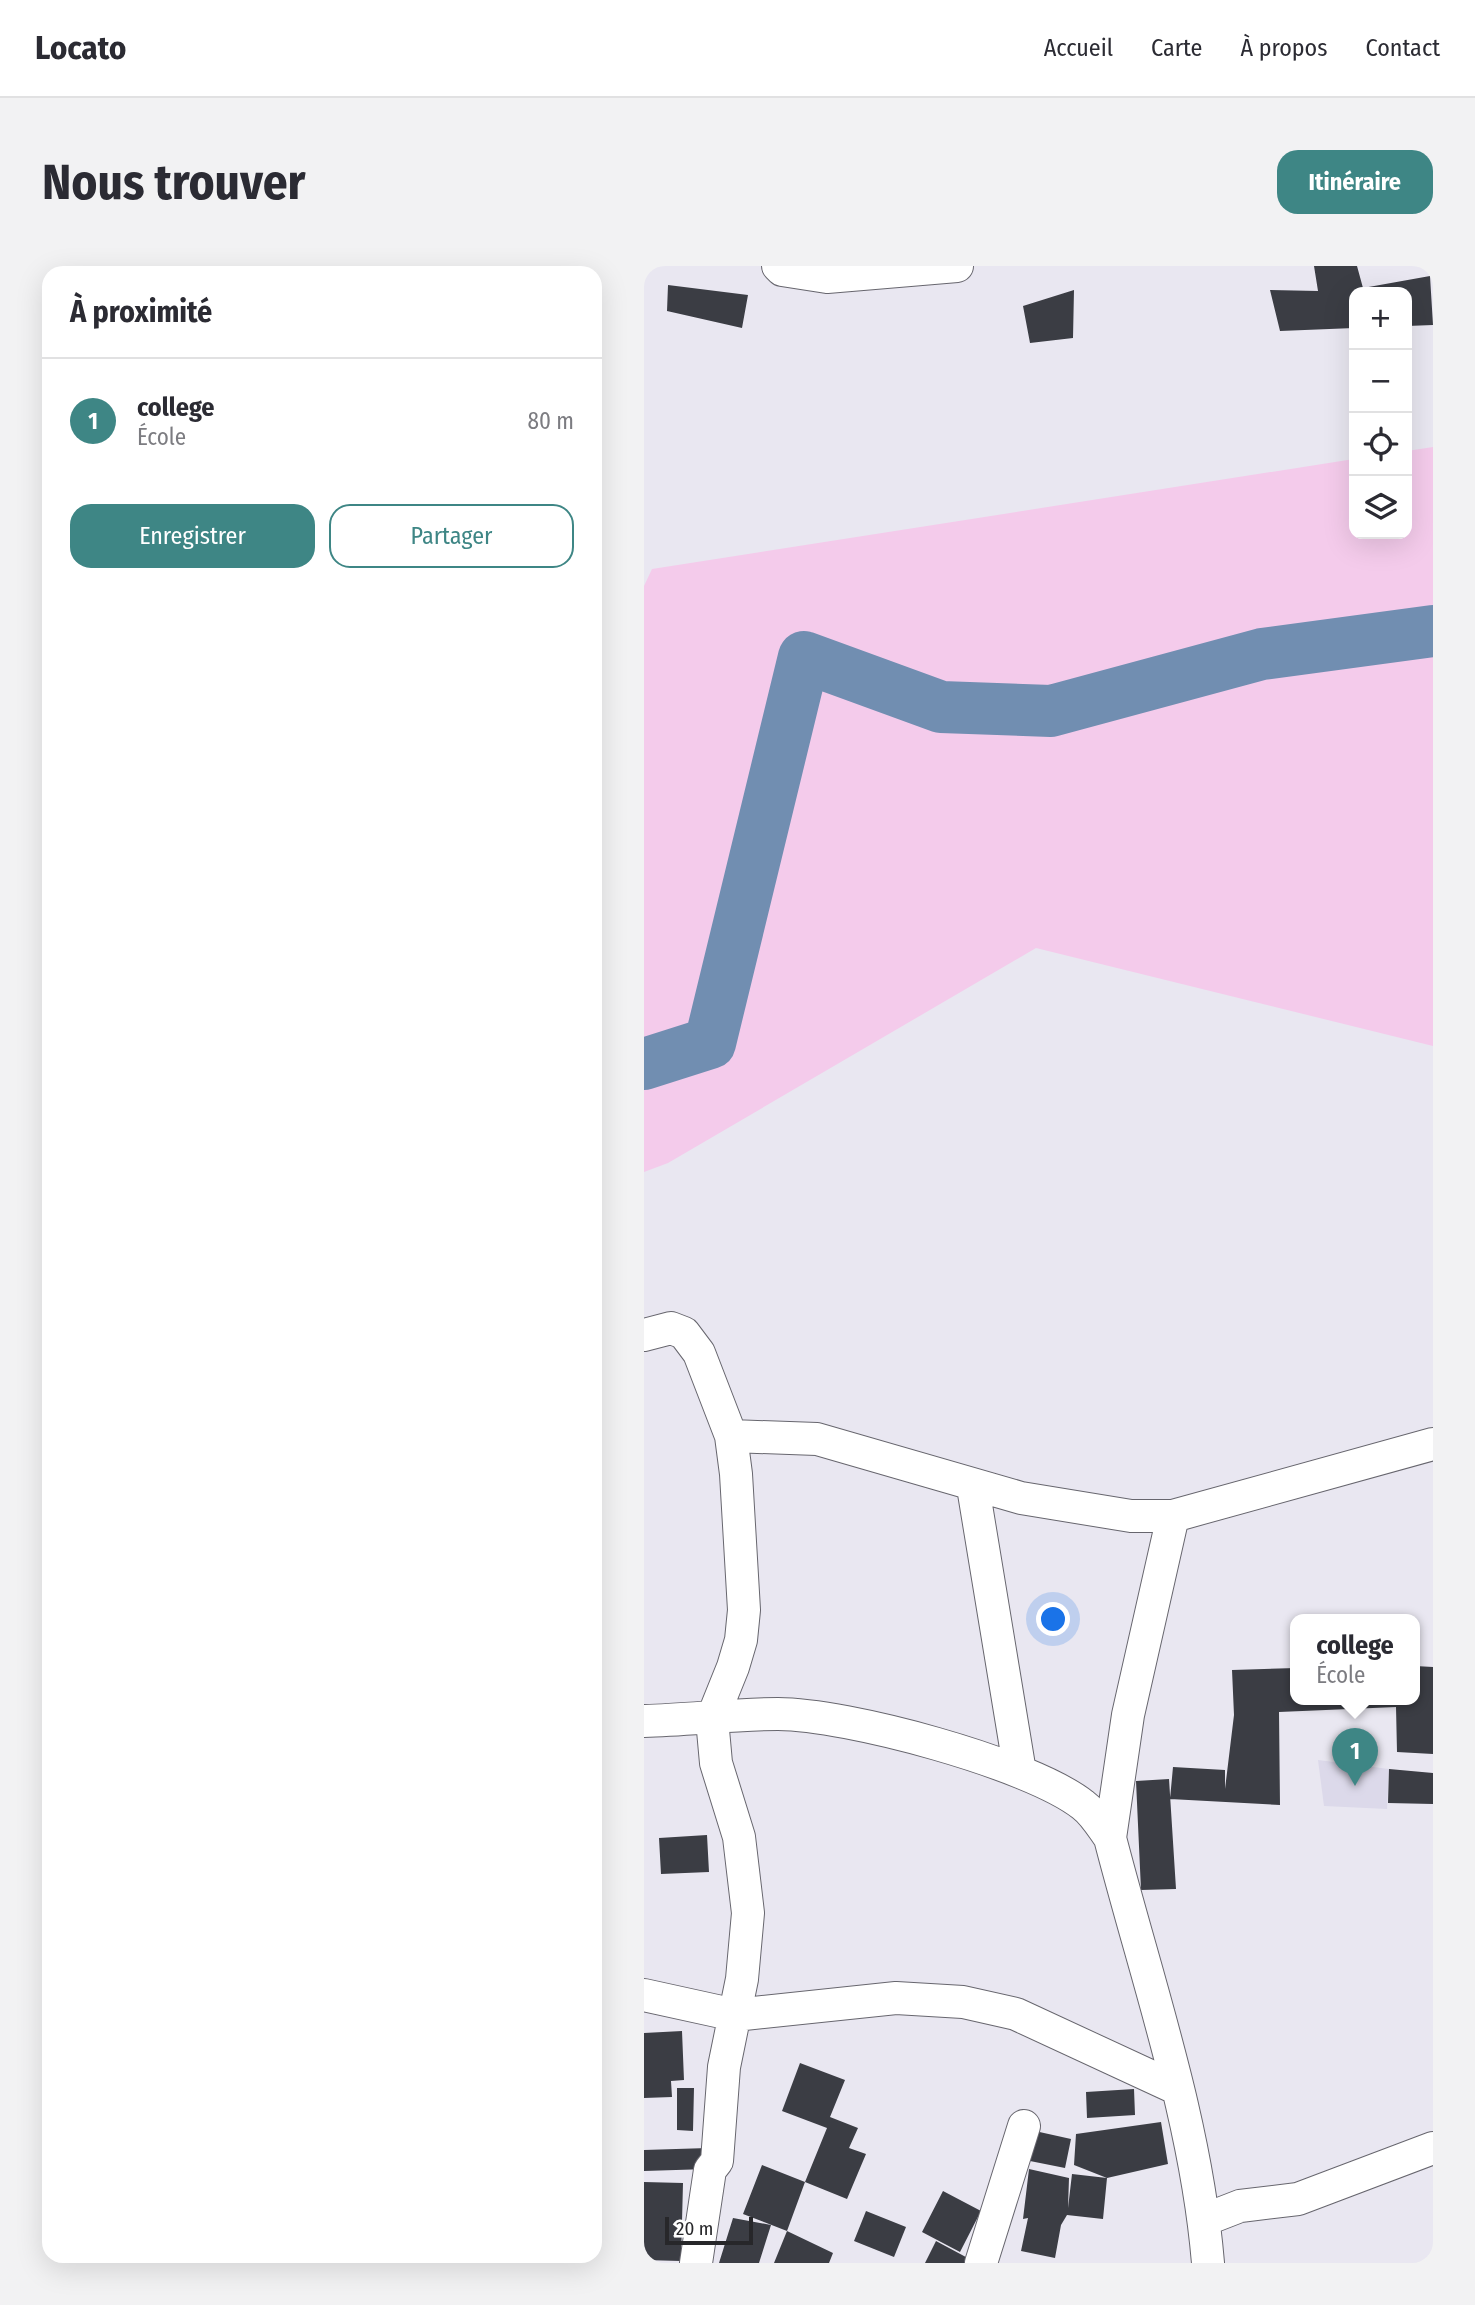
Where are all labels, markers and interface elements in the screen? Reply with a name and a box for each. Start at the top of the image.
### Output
text: Locato [35,28,126,68]
text: Accueil [1044,34,1113,62]
text: Carte [1151,34,1202,62]
text: À propos [1240,34,1327,62]
text: Contact [1365,34,1440,62]
button: Itinéraire [1277,150,1433,214]
text: Nous trouver [42,153,305,212]
map controls [1349,287,1412,539]
button: + [1349,287,1412,350]
text: À proximité [70,294,212,330]
button: − [1349,350,1412,413]
text: college [137,392,214,423]
text: 1 [88,407,98,435]
text: 80 m [527,407,574,435]
button: locate [1349,413,1412,476]
text: École [137,423,186,451]
button: layers [1349,476,1412,539]
button: Enregistrer [70,504,315,568]
button: Partager [329,504,574,568]
your location [1036,1602,1070,1636]
popup [1290,1614,1420,1705]
text: college [1316,1630,1394,1661]
text: École [1316,1661,1365,1689]
pin: 1 [1332,1728,1378,1786]
scale bar [665,2214,752,2246]
text: 20 m [676,2217,713,2240]

